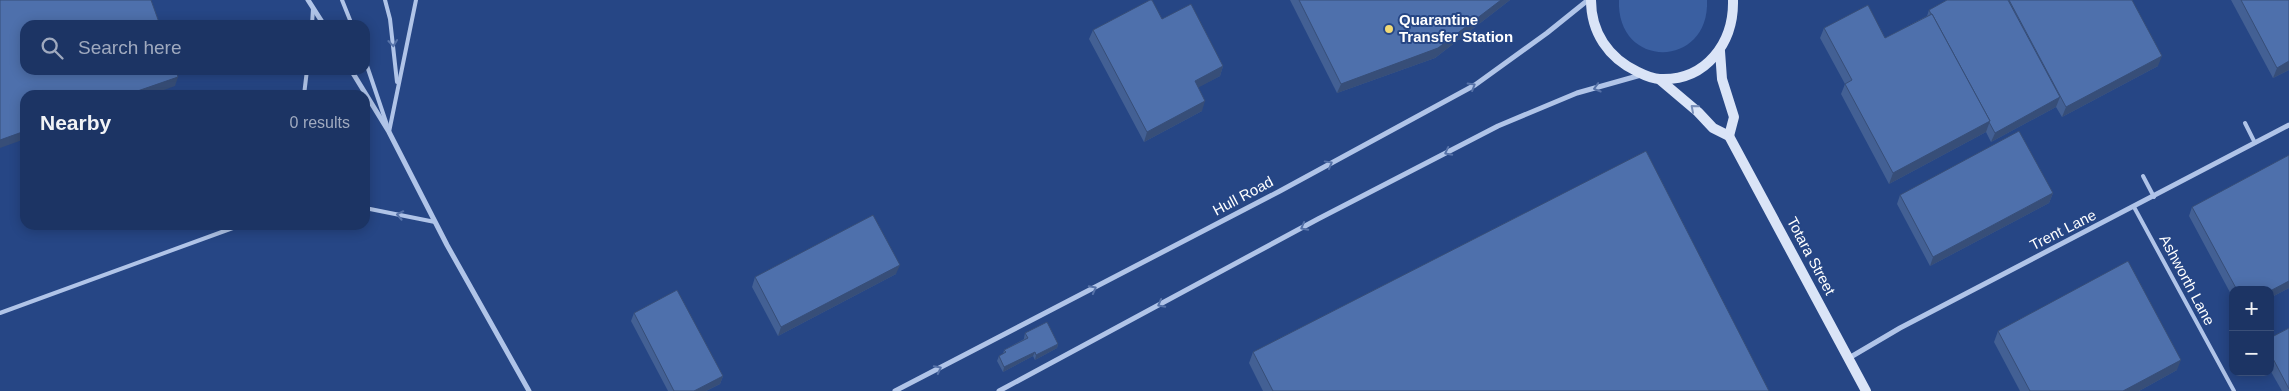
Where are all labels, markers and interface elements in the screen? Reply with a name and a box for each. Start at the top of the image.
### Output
place label: Quarantine Transfer Station [1399,11,1513,45]
search box [20,20,370,75]
marker: Quarantine Transfer Station [1383,23,1395,35]
icon: search [38,34,66,62]
text: Search here [78,37,182,58]
one-way arrow [387,39,398,47]
one-way arrow [1593,82,1601,92]
one-way arrow [1466,83,1475,93]
one-way arrow [1690,105,1699,114]
text: Nearby [40,111,111,134]
text: 0 results [290,114,350,131]
one-way arrow [1444,146,1453,156]
one-way arrow [1324,160,1333,170]
street label: Hull Road [1210,173,1276,219]
street label: Trent Lane [2027,206,2099,253]
one-way arrow [396,211,405,221]
street label: Totara Street [1784,214,1839,298]
one-way arrow [1300,221,1309,231]
street label: Ashworth Lane [2156,232,2218,328]
one-way arrow [1087,285,1096,295]
map controls [2229,286,2274,376]
button: + [2229,286,2274,331]
one-way arrow [1157,298,1166,308]
button: − [2229,331,2274,376]
one-way arrow [933,365,942,375]

